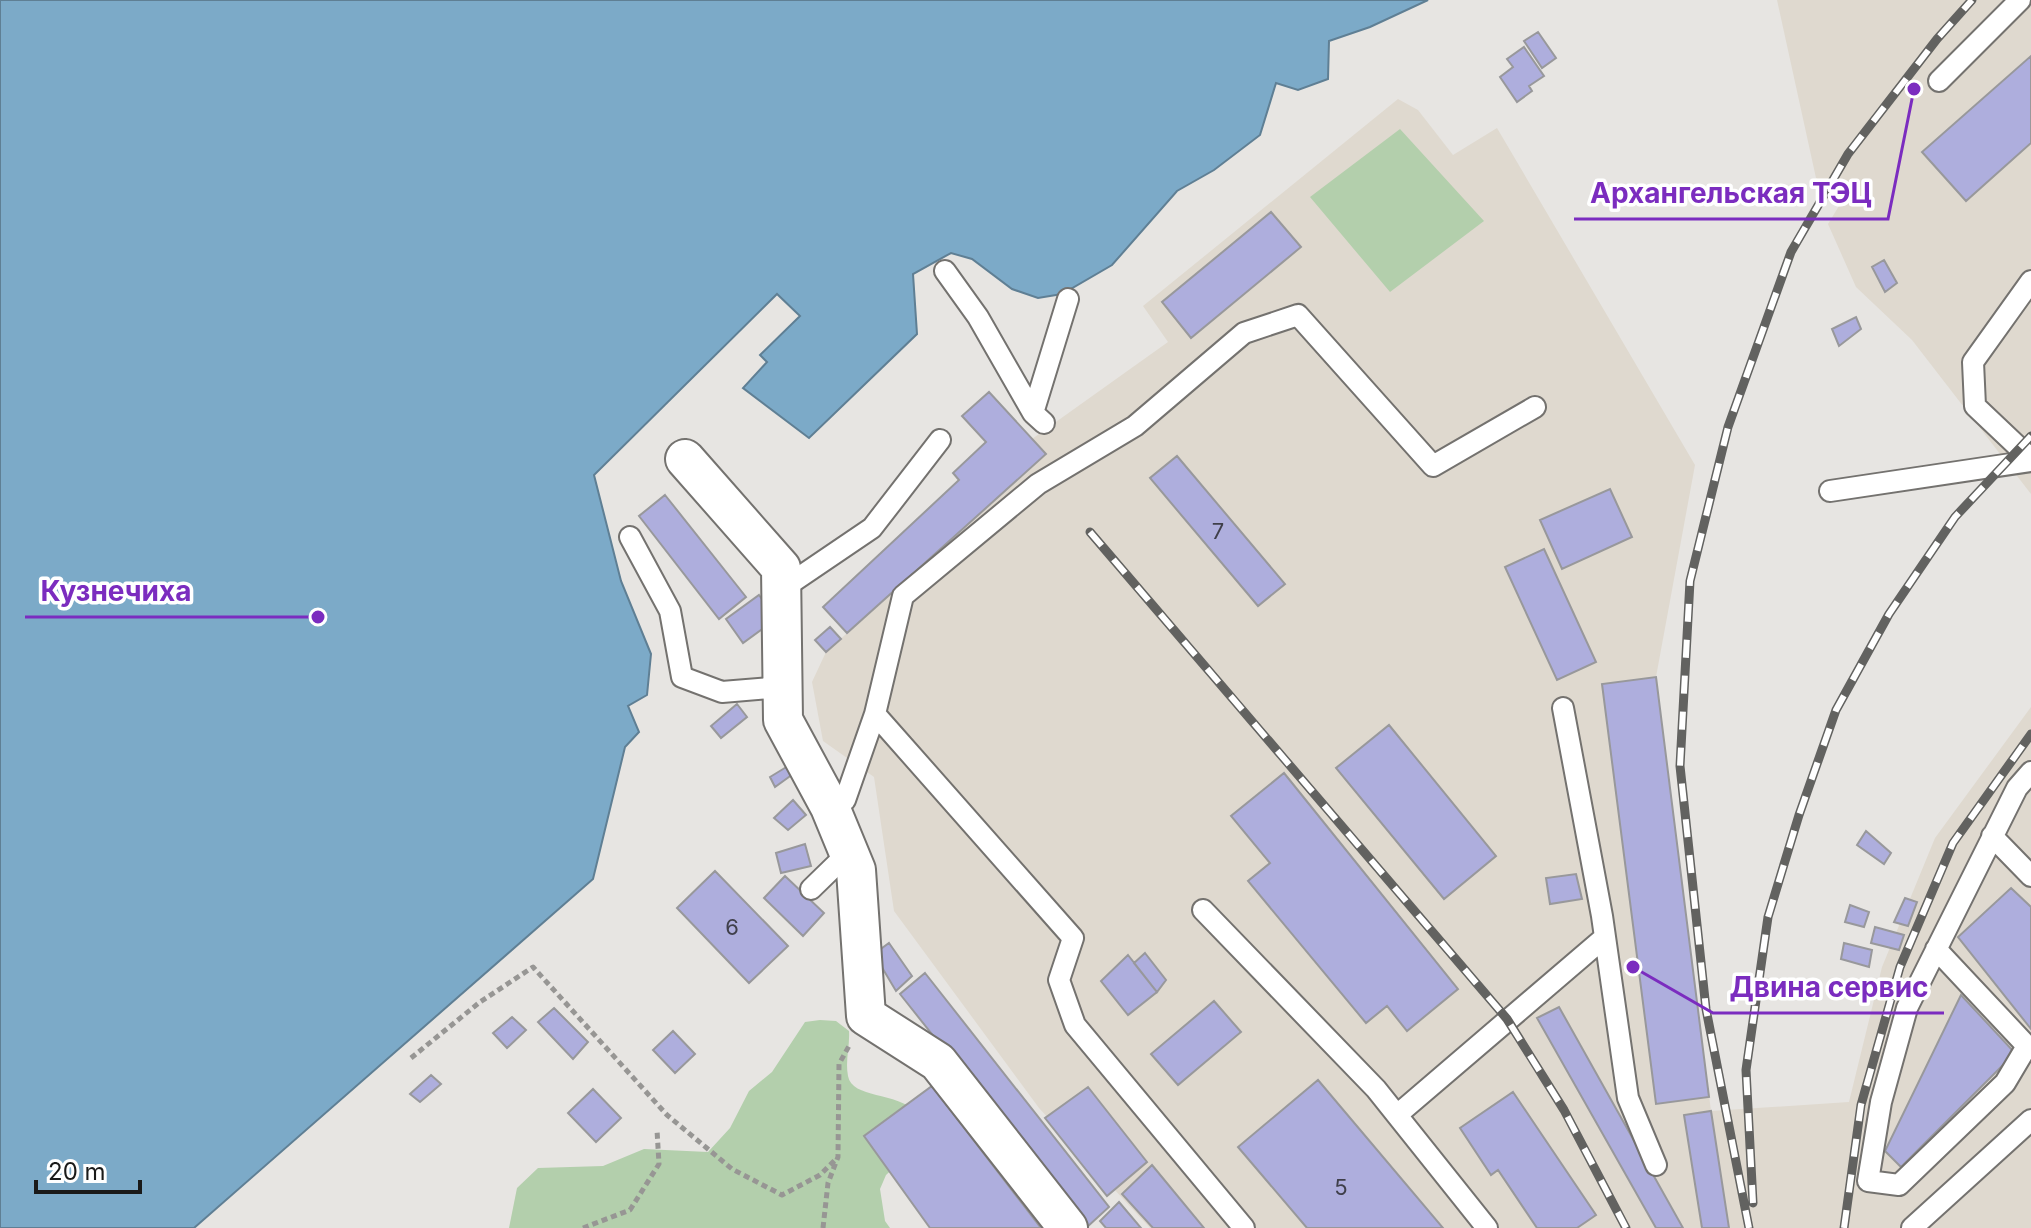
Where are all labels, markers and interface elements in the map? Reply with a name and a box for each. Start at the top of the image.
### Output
callout: Архангельская ТЭЦ [1574,167,1888,219]
text: Архангельская ТЭЦ [1590,176,1872,210]
house number: 7 [1212,518,1224,544]
callout: Кузнечиха [25,565,208,617]
text: Кузнечиха [40,574,192,608]
house number: 6 [725,914,739,940]
callout: Двина сервис [1713,961,1944,1013]
text: Двина сервис [1729,970,1929,1004]
scale bar [36,1144,140,1194]
text: 20 m [48,1157,106,1186]
house number: 5 [1334,1174,1348,1200]

